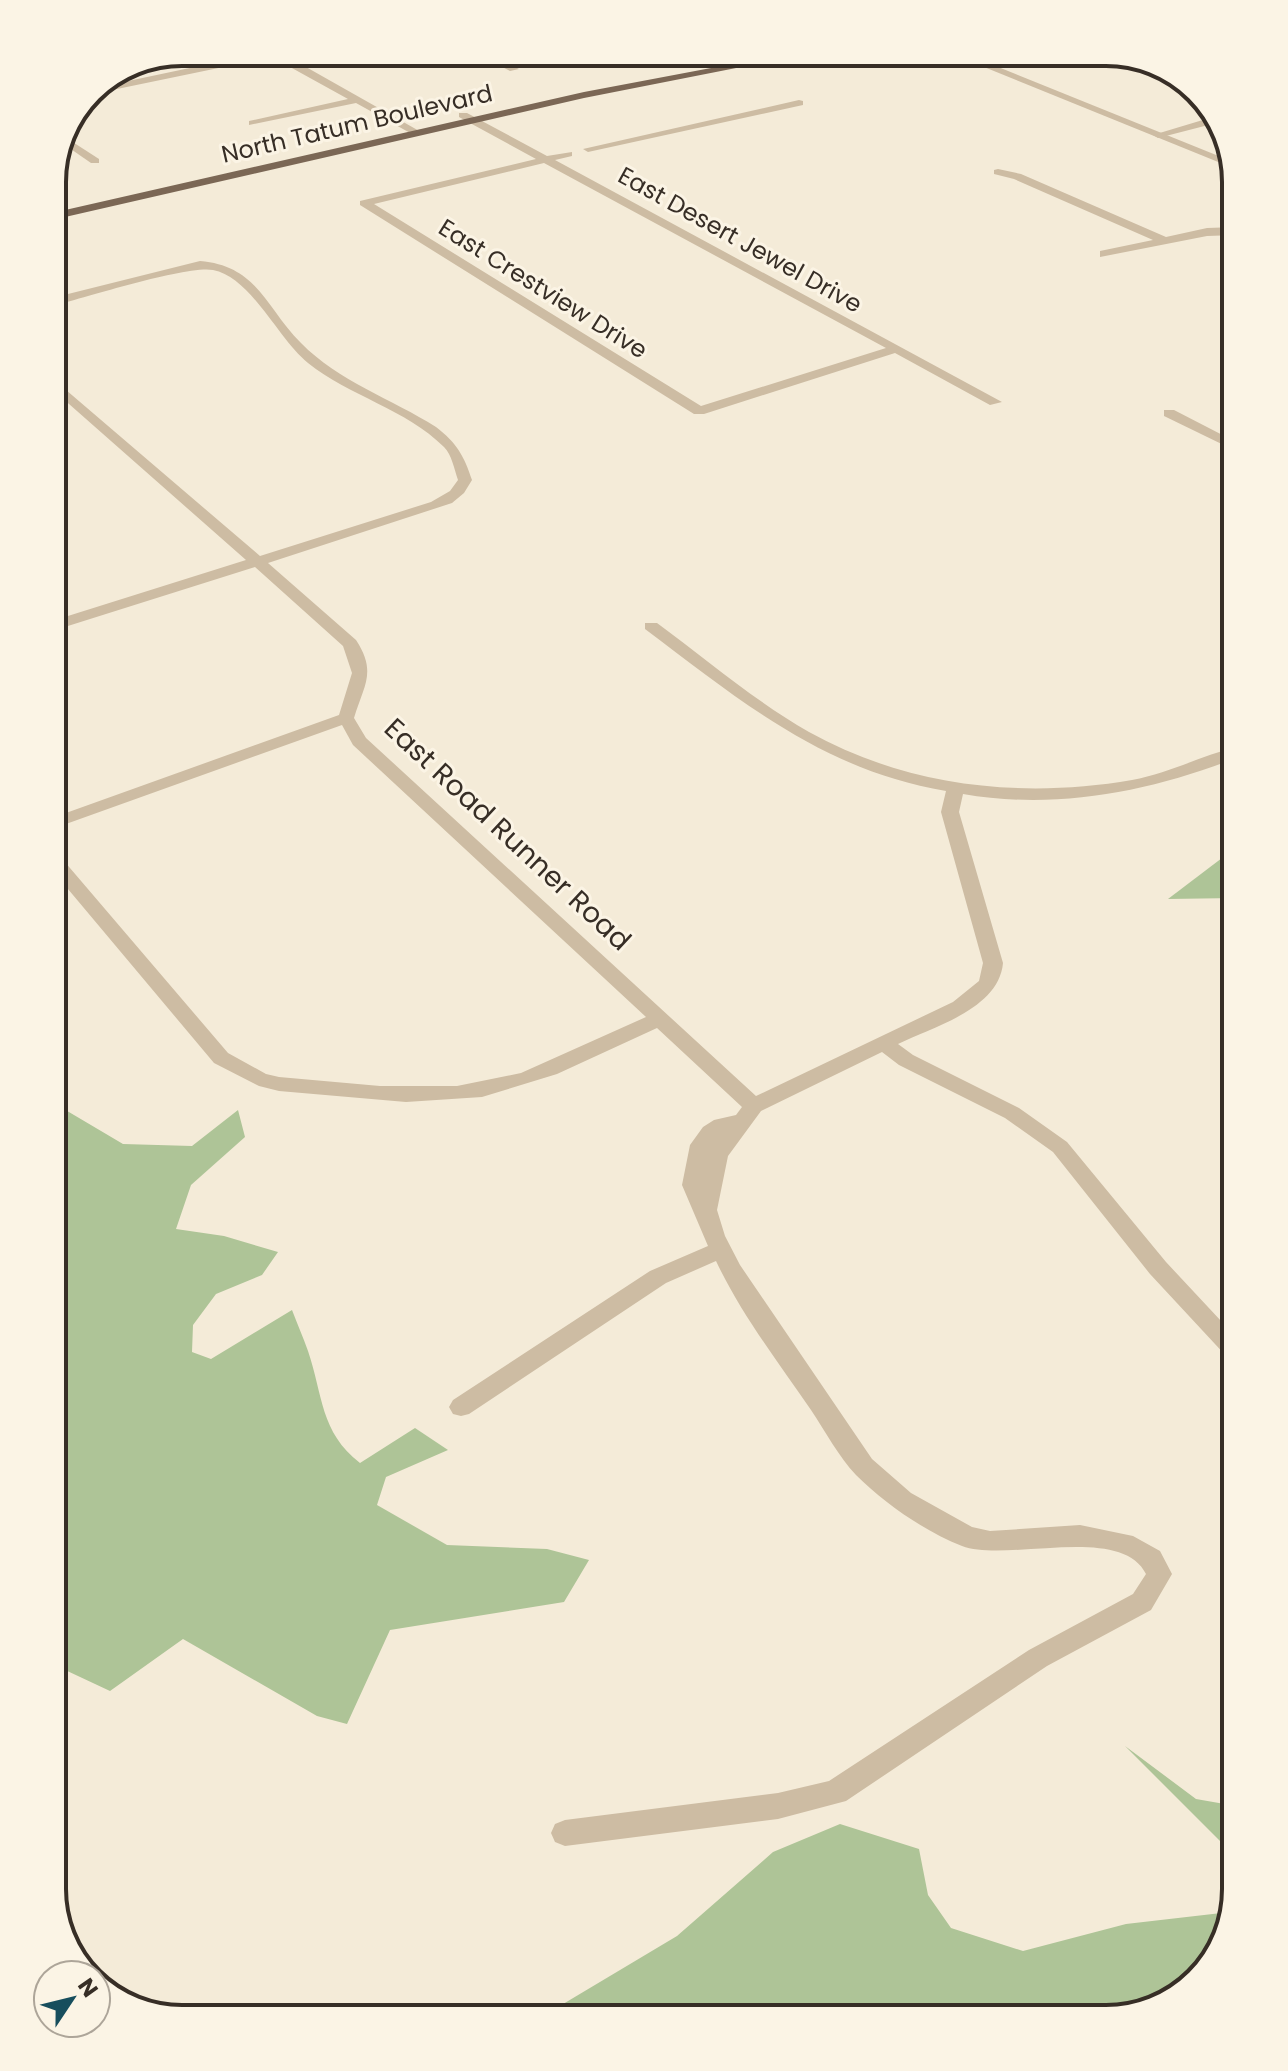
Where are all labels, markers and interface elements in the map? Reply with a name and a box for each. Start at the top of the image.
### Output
street label: North Tatum Boulevard [218,76,496,171]
street label: East Desert Jewel Drive [612,159,868,320]
street label: East Crestview Drive [433,211,654,366]
street label: East Road Runner Road [376,709,640,959]
north arrow [32,1959,112,2039]
text: N [71,1972,105,2003]

